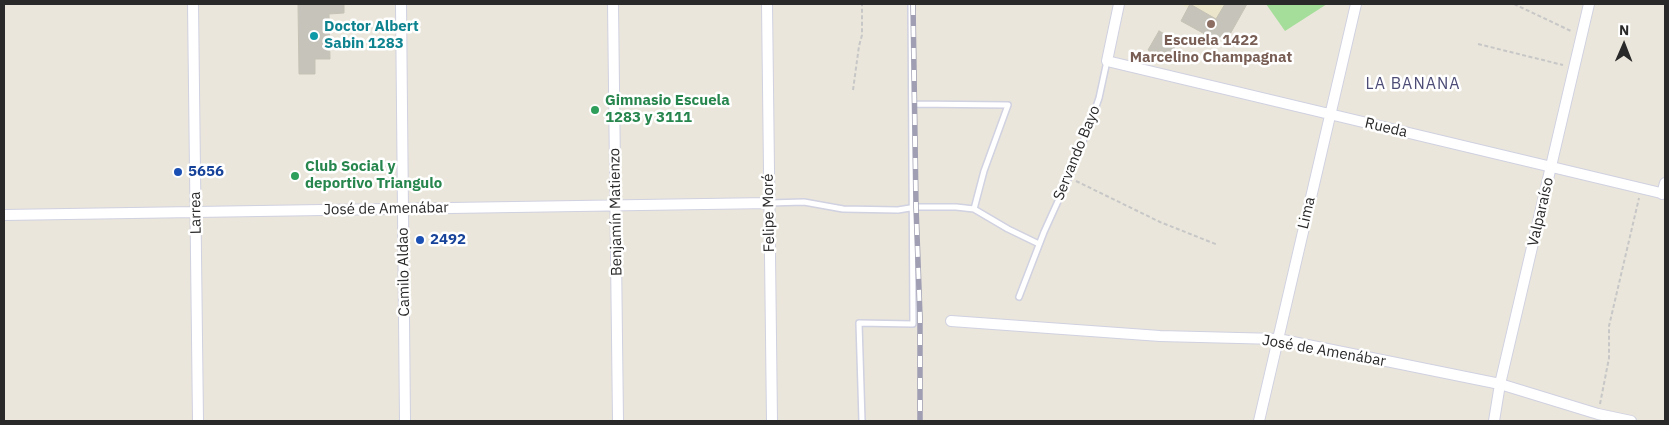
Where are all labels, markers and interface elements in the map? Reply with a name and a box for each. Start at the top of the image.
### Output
place label: Doctor Albert Sabin 1283 [324,18,419,53]
marker: Escuela 1422 Marcelino Champagnat [1205,18,1217,30]
north arrow [1599,20,1649,70]
text: N [1619,21,1629,39]
marker: Doctor Albert Sabin 1283 [308,30,320,42]
place label: Escuela 1422 Marcelino Champagnat [1130,32,1292,67]
district label: LA BANANA [1364,74,1462,94]
place label: Gimnasio Escuela 1283 y 3111 [605,92,730,127]
street label: Servando Bayo [1050,103,1104,203]
marker: Gimnasio Escuela 1283 y 3111 [589,104,601,116]
street label: Rueda [1363,114,1409,142]
street label: Benjamín Matienzo [606,148,626,276]
place label: Club Social y deportivo Triangulo [305,158,442,193]
place label: 5656 [188,163,224,181]
marker: 5656 [172,166,184,178]
marker: Club Social y deportivo Triangulo [289,170,301,182]
street label: Felipe Moré [759,173,779,253]
street label: Valparaíso [1524,176,1558,248]
street label: Larrea [187,192,205,234]
street label: Lima [1295,195,1319,231]
street label: José de Amenábar [323,199,449,219]
street label: Camilo Aldao [394,227,414,317]
place label: 2492 [430,231,466,249]
marker: 2492 [414,234,426,246]
street label: José de Amenábar [1261,331,1387,371]

